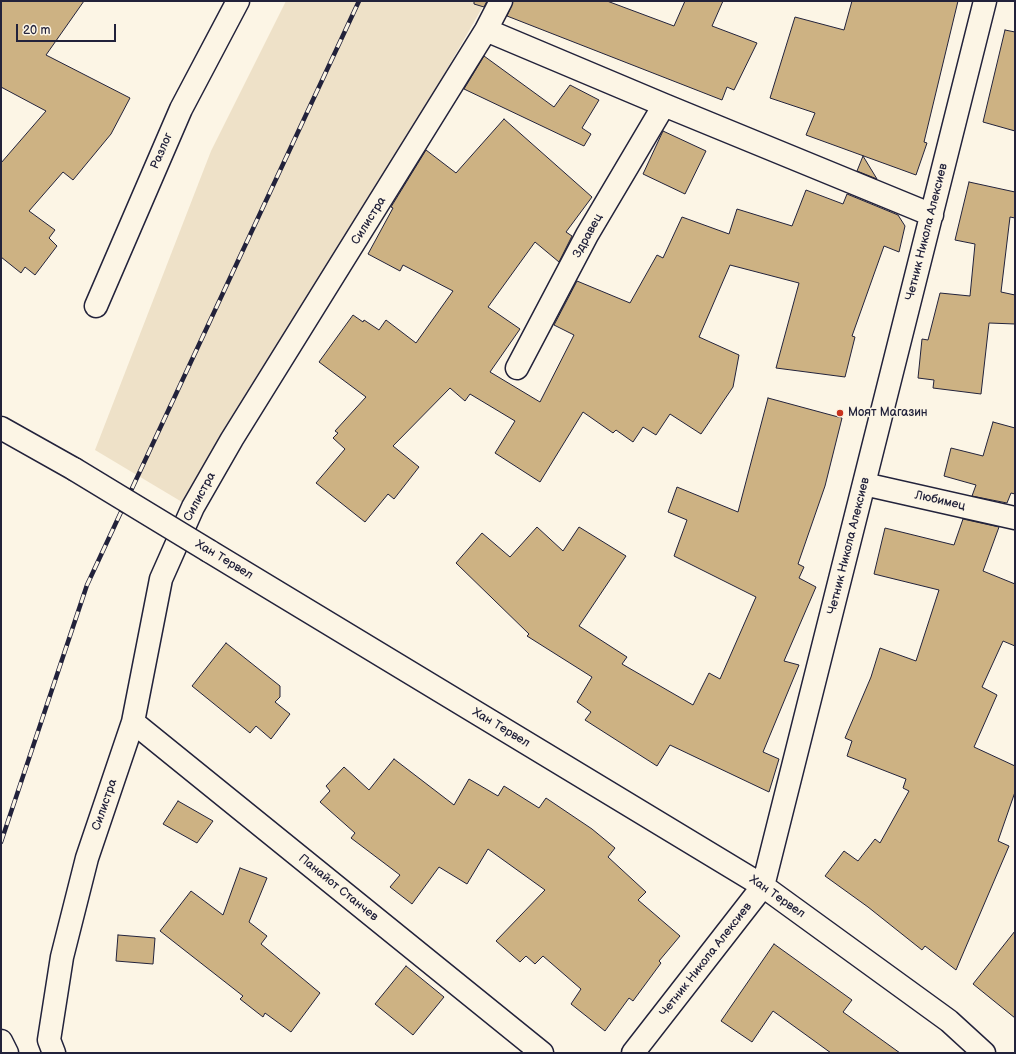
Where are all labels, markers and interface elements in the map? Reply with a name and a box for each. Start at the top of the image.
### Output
scale bar [18,16,118,42]
text: 20 m [23,23,50,38]
street label: Разлог [148,131,176,171]
street label: Четник Никола Алексиев [903,162,951,302]
street label: Силистра [349,194,389,248]
street label: Здравец [570,211,606,261]
place label: Моят Магазин [848,406,928,420]
marker: Моят Магазин [835,408,845,418]
street label: Силистра [181,470,219,524]
street label: Четник Никола Алексиев [825,476,873,616]
street label: Любимец [913,488,967,514]
street label: Хан Тервел [193,537,255,583]
street label: Хан Тервел [470,705,532,751]
street label: Силистра [89,777,121,833]
street label: Панайот Станчев [295,852,381,924]
street label: Хан Тервел [746,873,808,921]
street label: Четник Никола Алексиев [657,900,755,1020]

